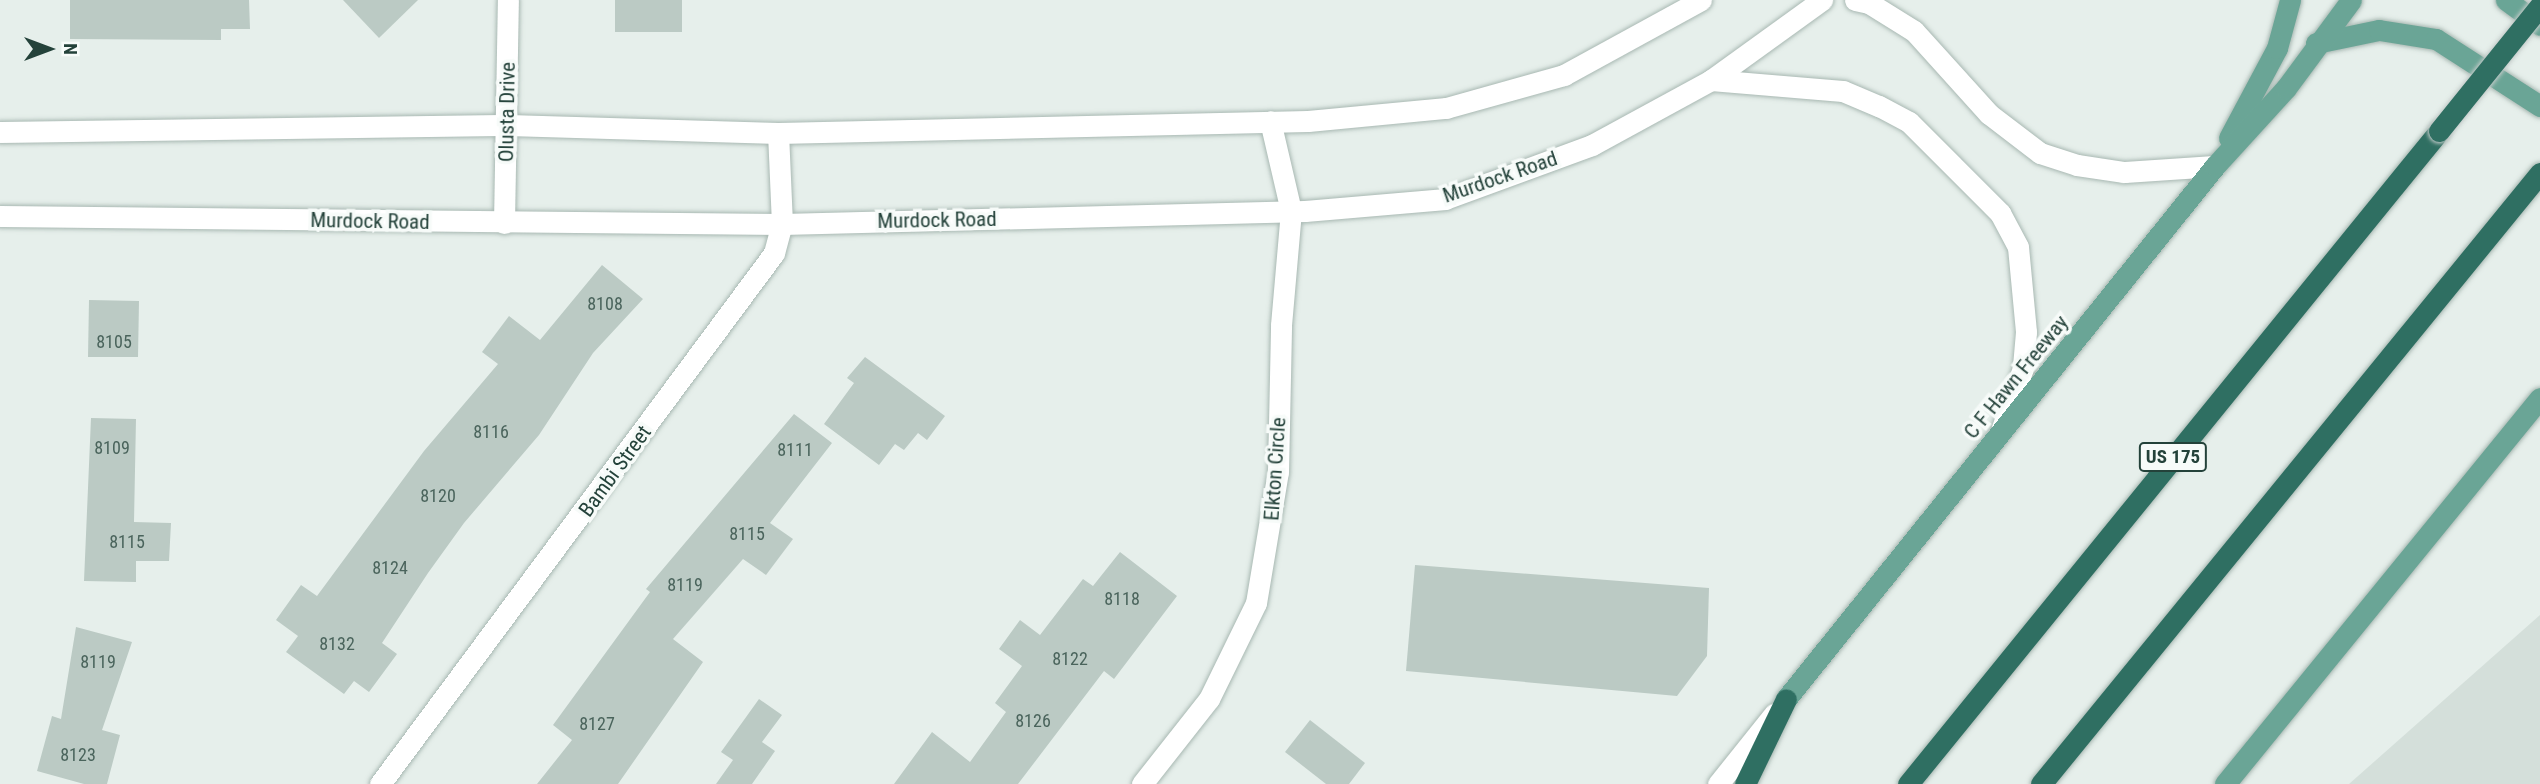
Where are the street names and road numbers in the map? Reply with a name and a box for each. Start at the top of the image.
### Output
street label: Olusta Drive [494,62,520,162]
street label: Murdock Road [1439,146,1561,208]
street label: Murdock Road [877,206,997,234]
street label: Murdock Road [310,207,430,235]
street label: C F Hawn Freeway [1959,310,2073,444]
street label: Elkton Circle [1259,416,1291,522]
street label: Bambi Street [573,420,657,522]
road number: US 175 [2138,442,2208,472]

